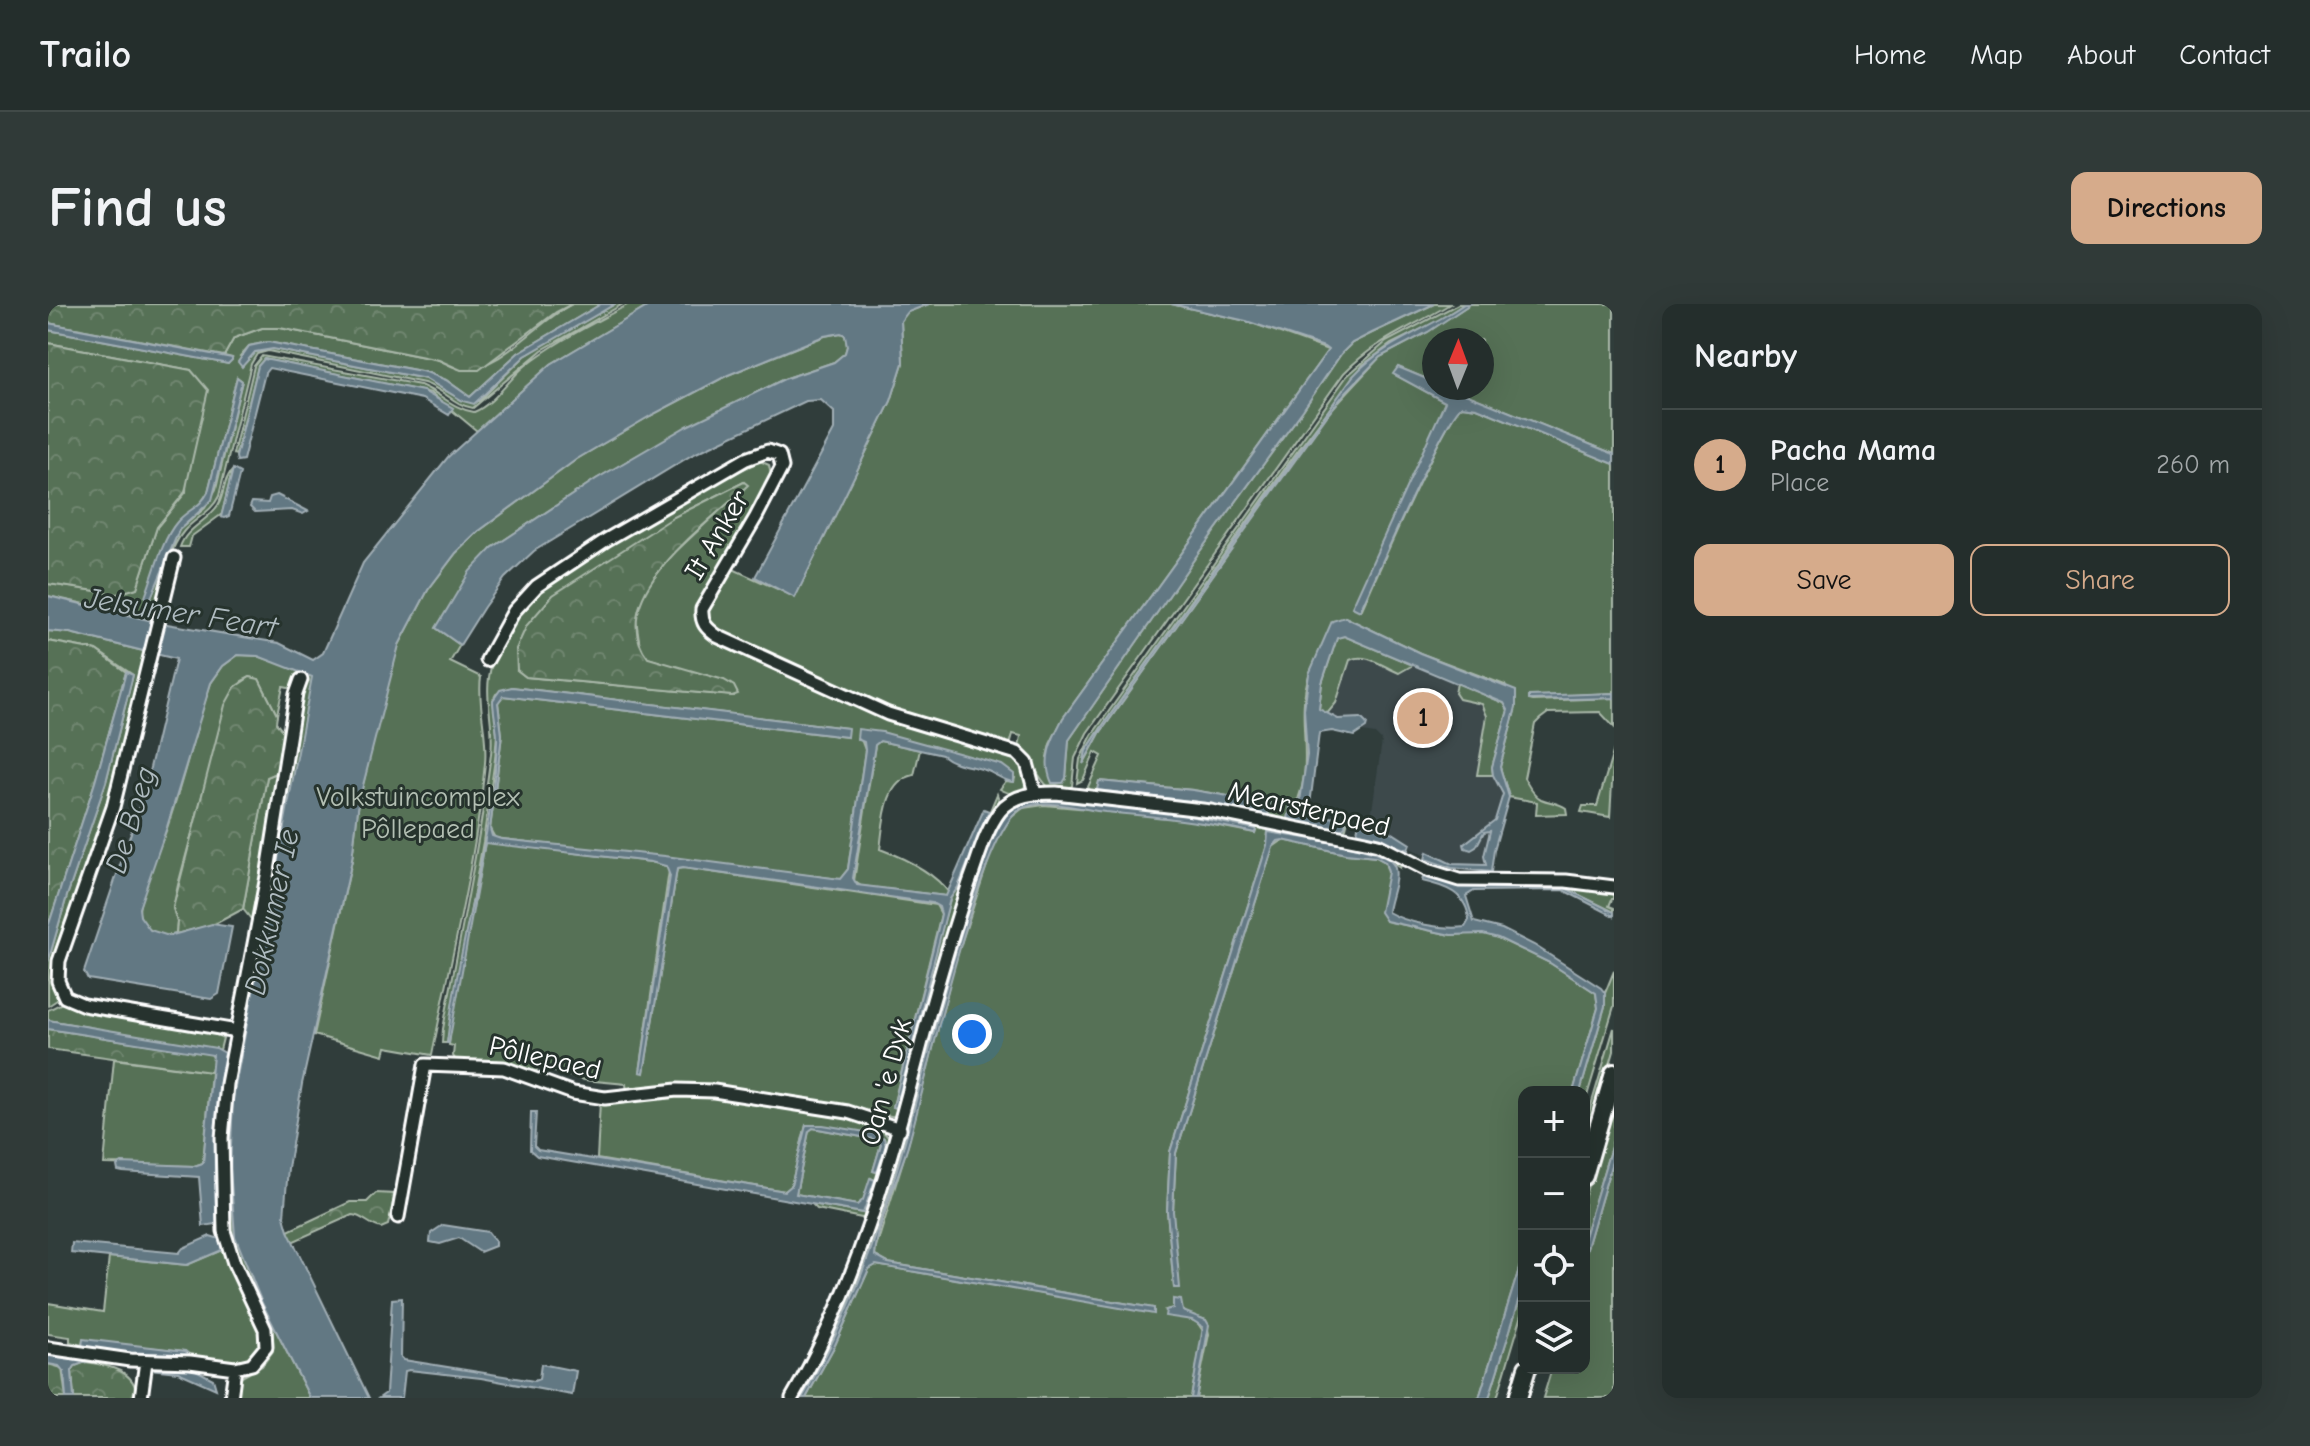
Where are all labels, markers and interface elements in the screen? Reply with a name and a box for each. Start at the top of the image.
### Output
text: Trailo [40,33,131,77]
text: Home [1854,39,1926,71]
text: Map [1970,39,2023,71]
text: About [2067,39,2135,71]
text: Contact [2179,39,2270,71]
button: Directions [2071,172,2262,244]
text: Find us [48,176,227,240]
north arrow [1422,328,1494,400]
text: Nearby [1694,336,1797,376]
text: Pacha Mama [1770,433,1936,468]
text: 1 [1715,450,1725,480]
text: 260 m [2156,450,2230,480]
text: Place [1770,468,1829,498]
street label: It Anker [678,485,756,585]
button: Save [1694,544,1954,616]
button: Share [1970,544,2230,616]
water label: Jelsumer Feart [81,580,282,646]
pin: 1 [1397,688,1449,748]
water label: De Boeg [98,763,164,877]
street label: Mearsterpaed [1225,775,1393,843]
park label: Volkstuincomplex Pôllepaed [316,781,520,845]
water label: Dokkumer Ie [237,826,307,998]
your location [952,1014,992,1054]
street label: Oan 'e Dyk [854,1015,918,1149]
street label: Pôllepaed [486,1030,604,1086]
map controls [1518,1086,1590,1374]
button: + [1518,1086,1590,1158]
button: − [1518,1158,1590,1230]
button: locate [1518,1230,1590,1302]
button: layers [1518,1302,1590,1374]

